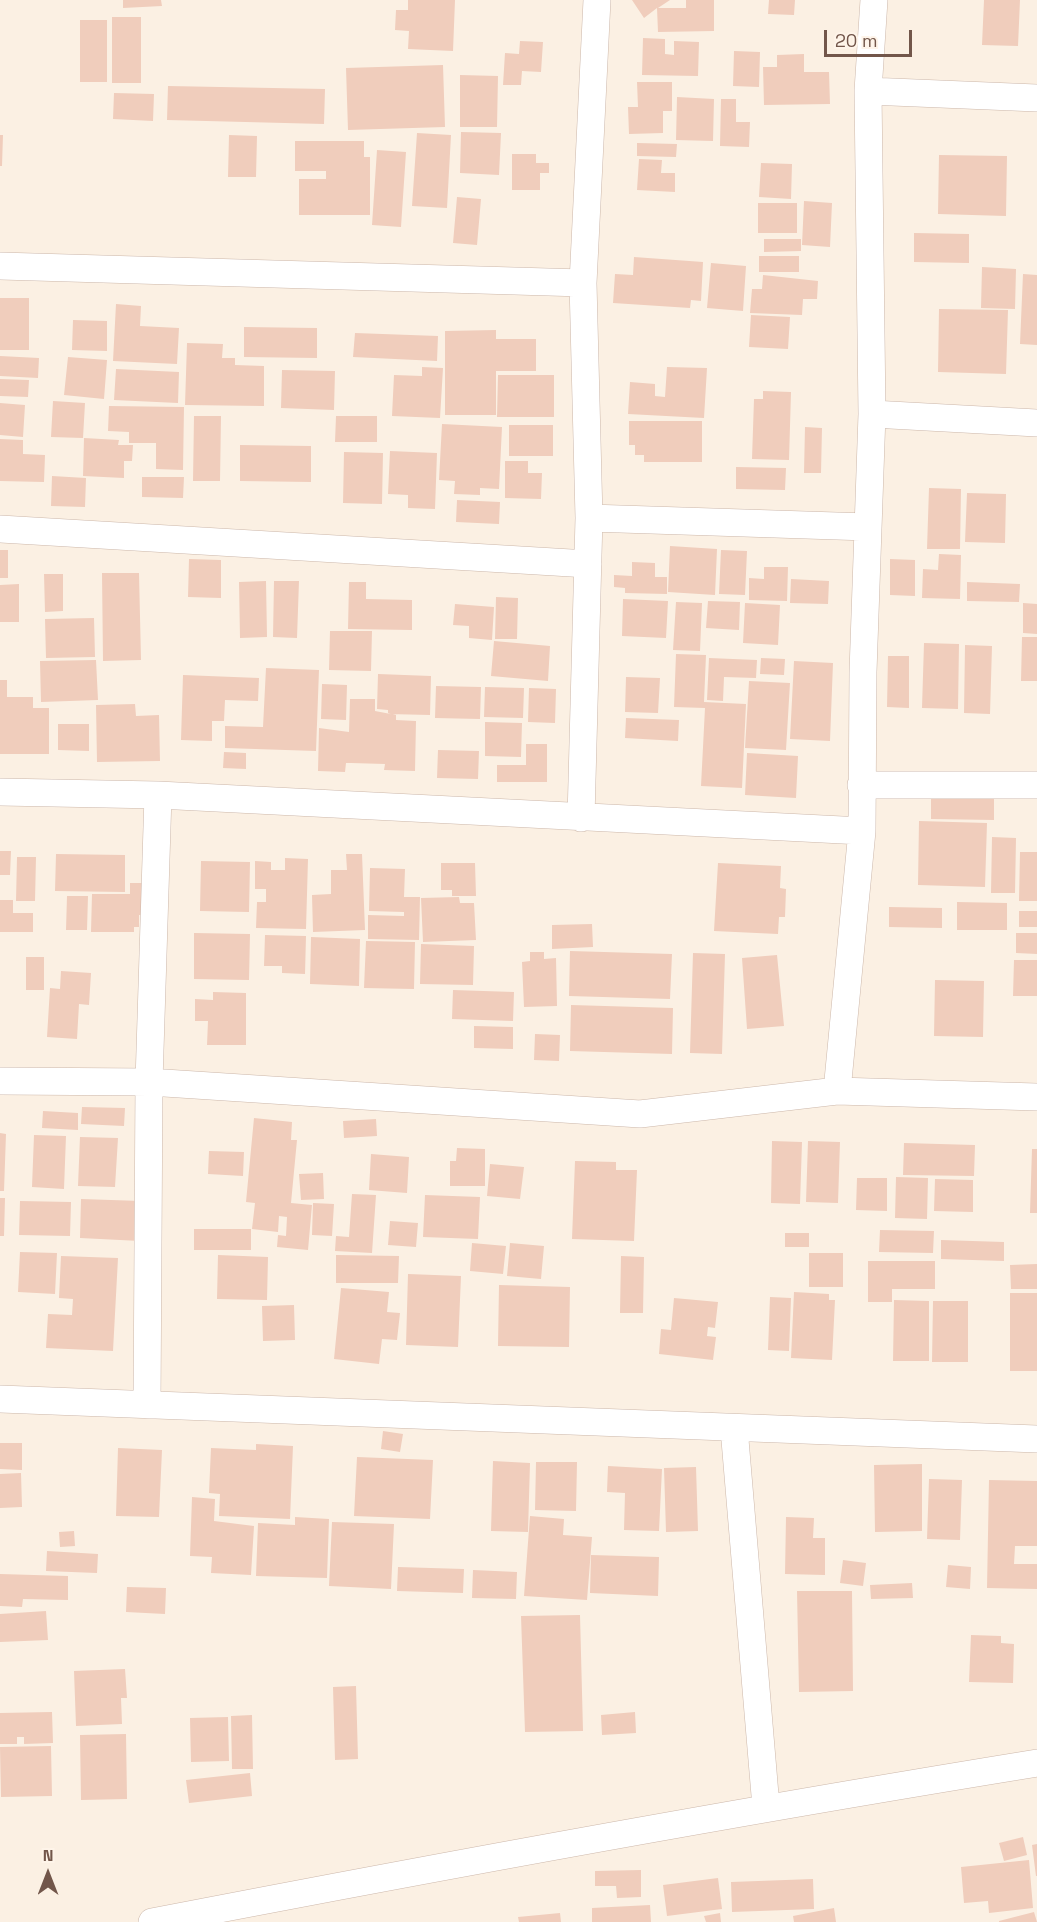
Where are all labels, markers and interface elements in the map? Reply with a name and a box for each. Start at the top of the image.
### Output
scale bar [827,18,916,56]
text: 20 m [835,29,878,52]
north arrow [18,1844,78,1904]
text: N [43,1845,53,1866]

